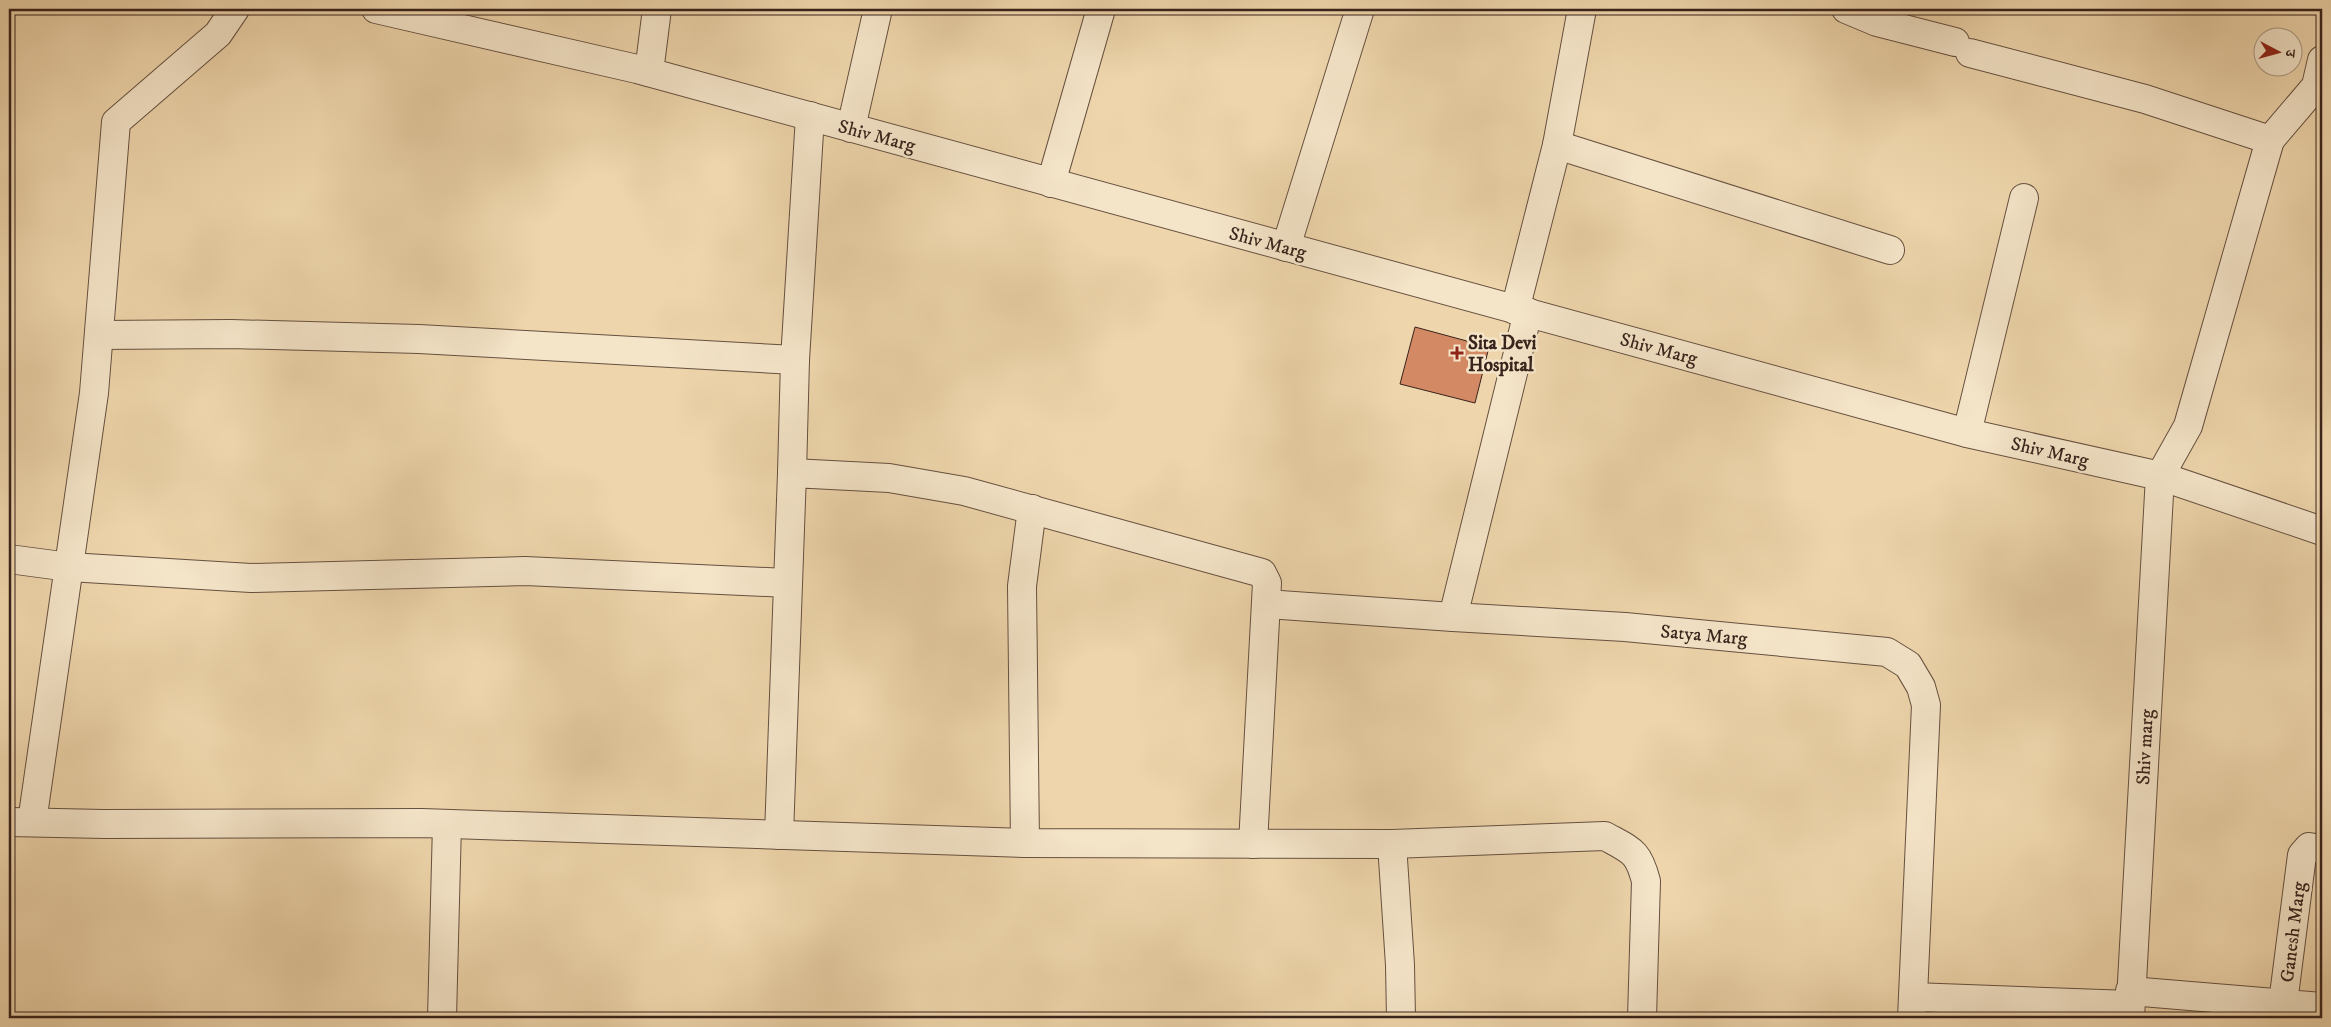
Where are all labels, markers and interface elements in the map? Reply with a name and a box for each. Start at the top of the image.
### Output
north arrow [2254,28,2304,78]
text: उ [2281,48,2299,59]
street label: Shiv Marg [835,115,918,158]
street label: Shiv Marg [1226,222,1309,265]
street label: Shiv Marg [1617,328,1700,371]
place label: Sita Devi Hospital [1468,332,1536,377]
marker: Sita Devi Hospital [1450,346,1464,360]
street label: Shiv Marg [2009,432,2091,473]
street label: Satya Marg [1660,620,1749,651]
street label: Shiv marg [2132,708,2159,786]
street label: Ganesh Marg [2276,880,2311,984]

